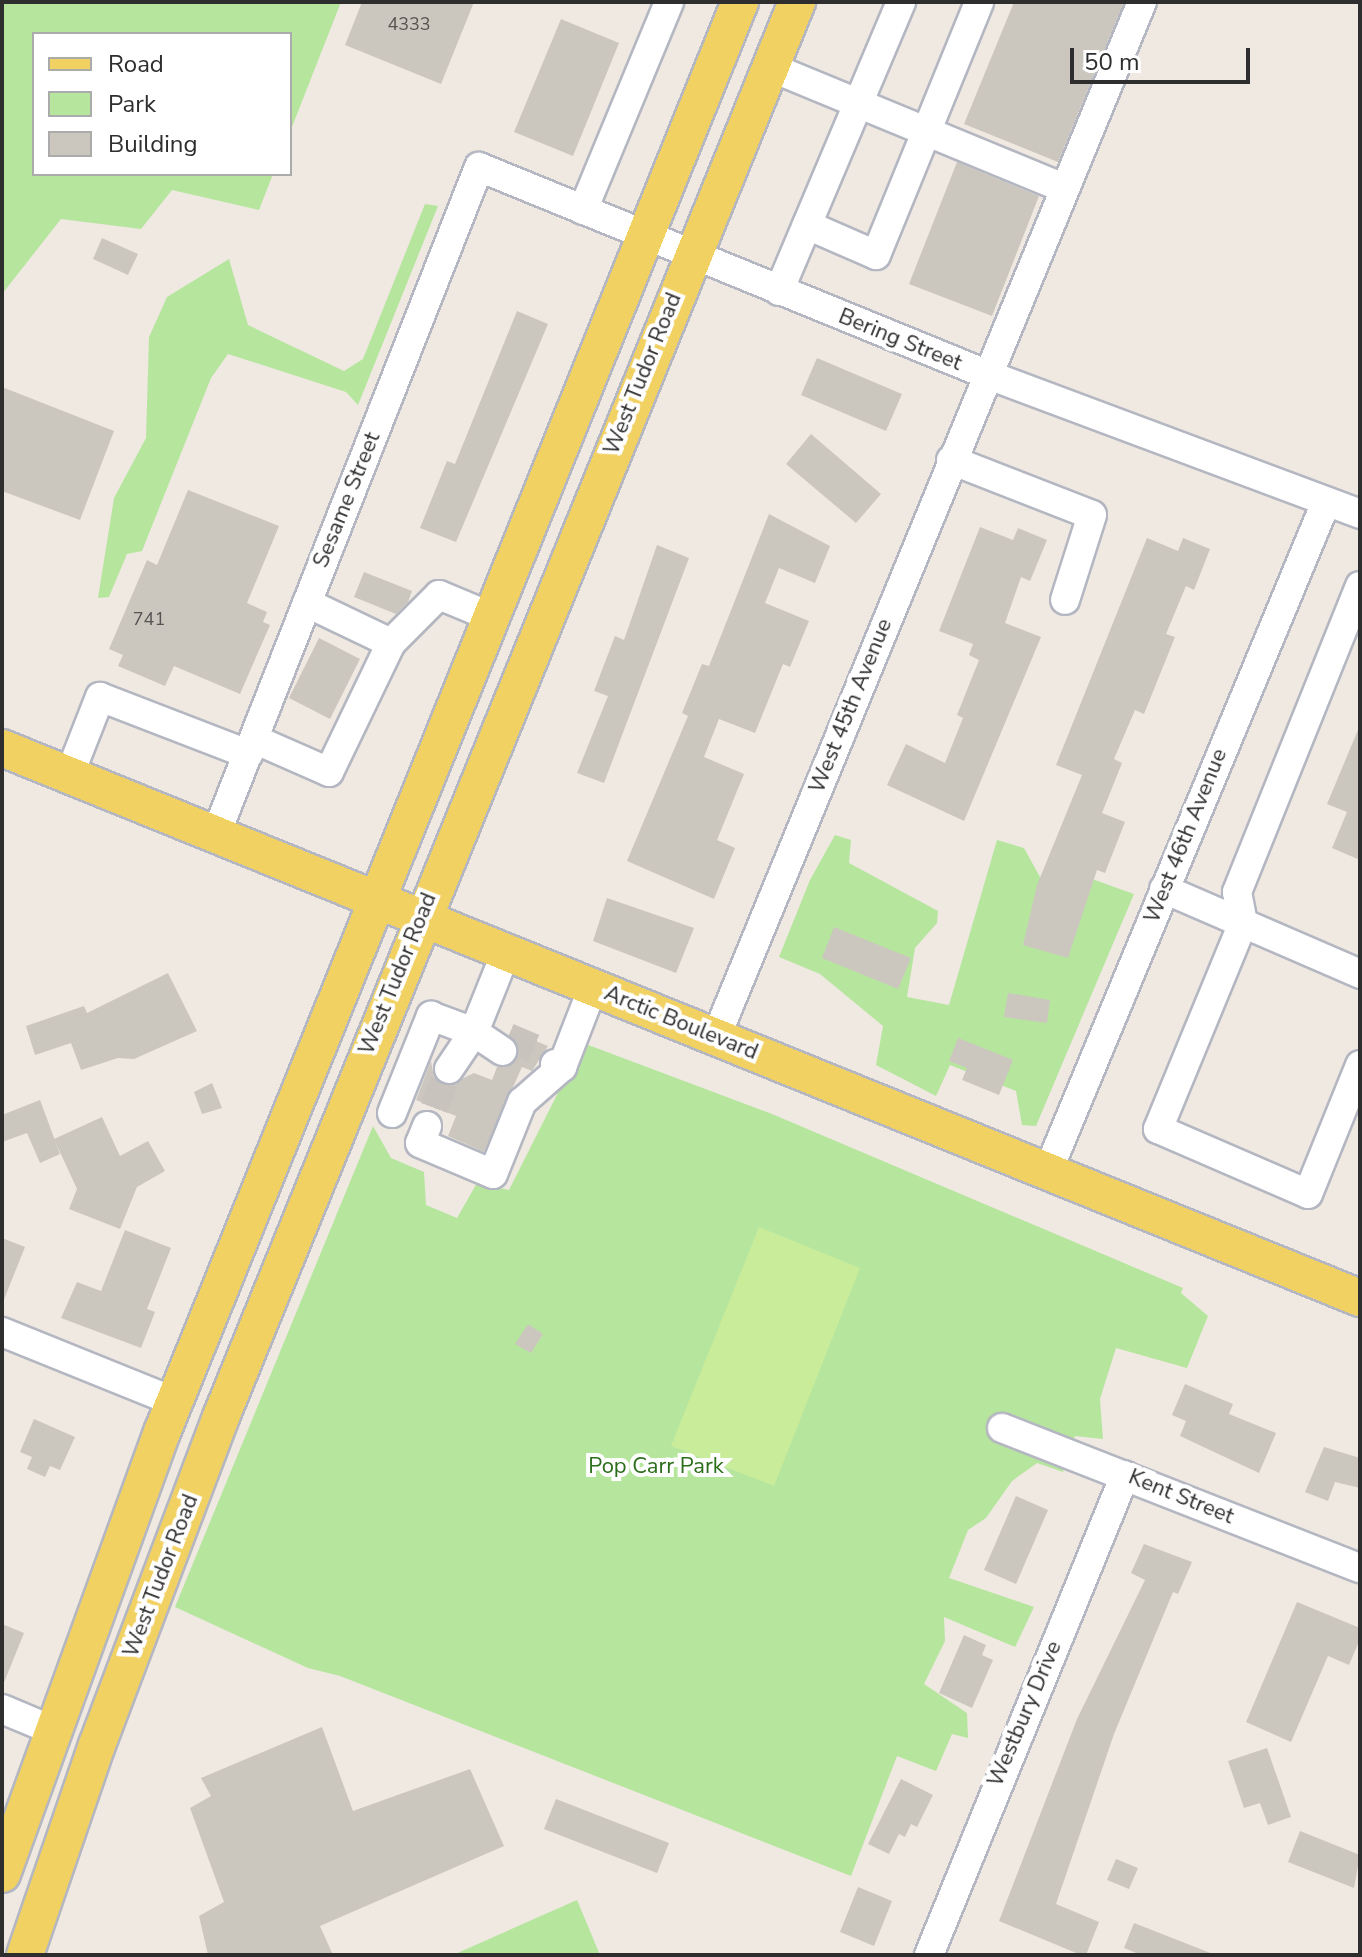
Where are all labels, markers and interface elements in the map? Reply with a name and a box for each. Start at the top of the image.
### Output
house number: 4333 [387,13,431,35]
legend [32,32,292,176]
scale bar [1074,32,1254,82]
text: 50 m [1084,46,1140,78]
text: Road [108,48,164,80]
text: Park [108,88,156,120]
text: Building [108,128,198,160]
street label: West Tudor Road [599,289,687,459]
street label: Bering Street [834,303,966,377]
street label: Sesame Street [308,428,386,572]
house number: 741 [133,608,165,630]
street label: West 45th Avenue [804,615,898,797]
street label: West 46th Avenue [1139,745,1233,927]
street label: West Tudor Road [354,889,442,1059]
street label: Arctic Boulevard [600,980,762,1066]
park label: Pop Carr Park [588,1454,724,1480]
street label: Kent Street [1125,1464,1237,1530]
street label: West Tudor Road [118,1491,204,1661]
street label: Westbury Drive [982,1637,1068,1791]

